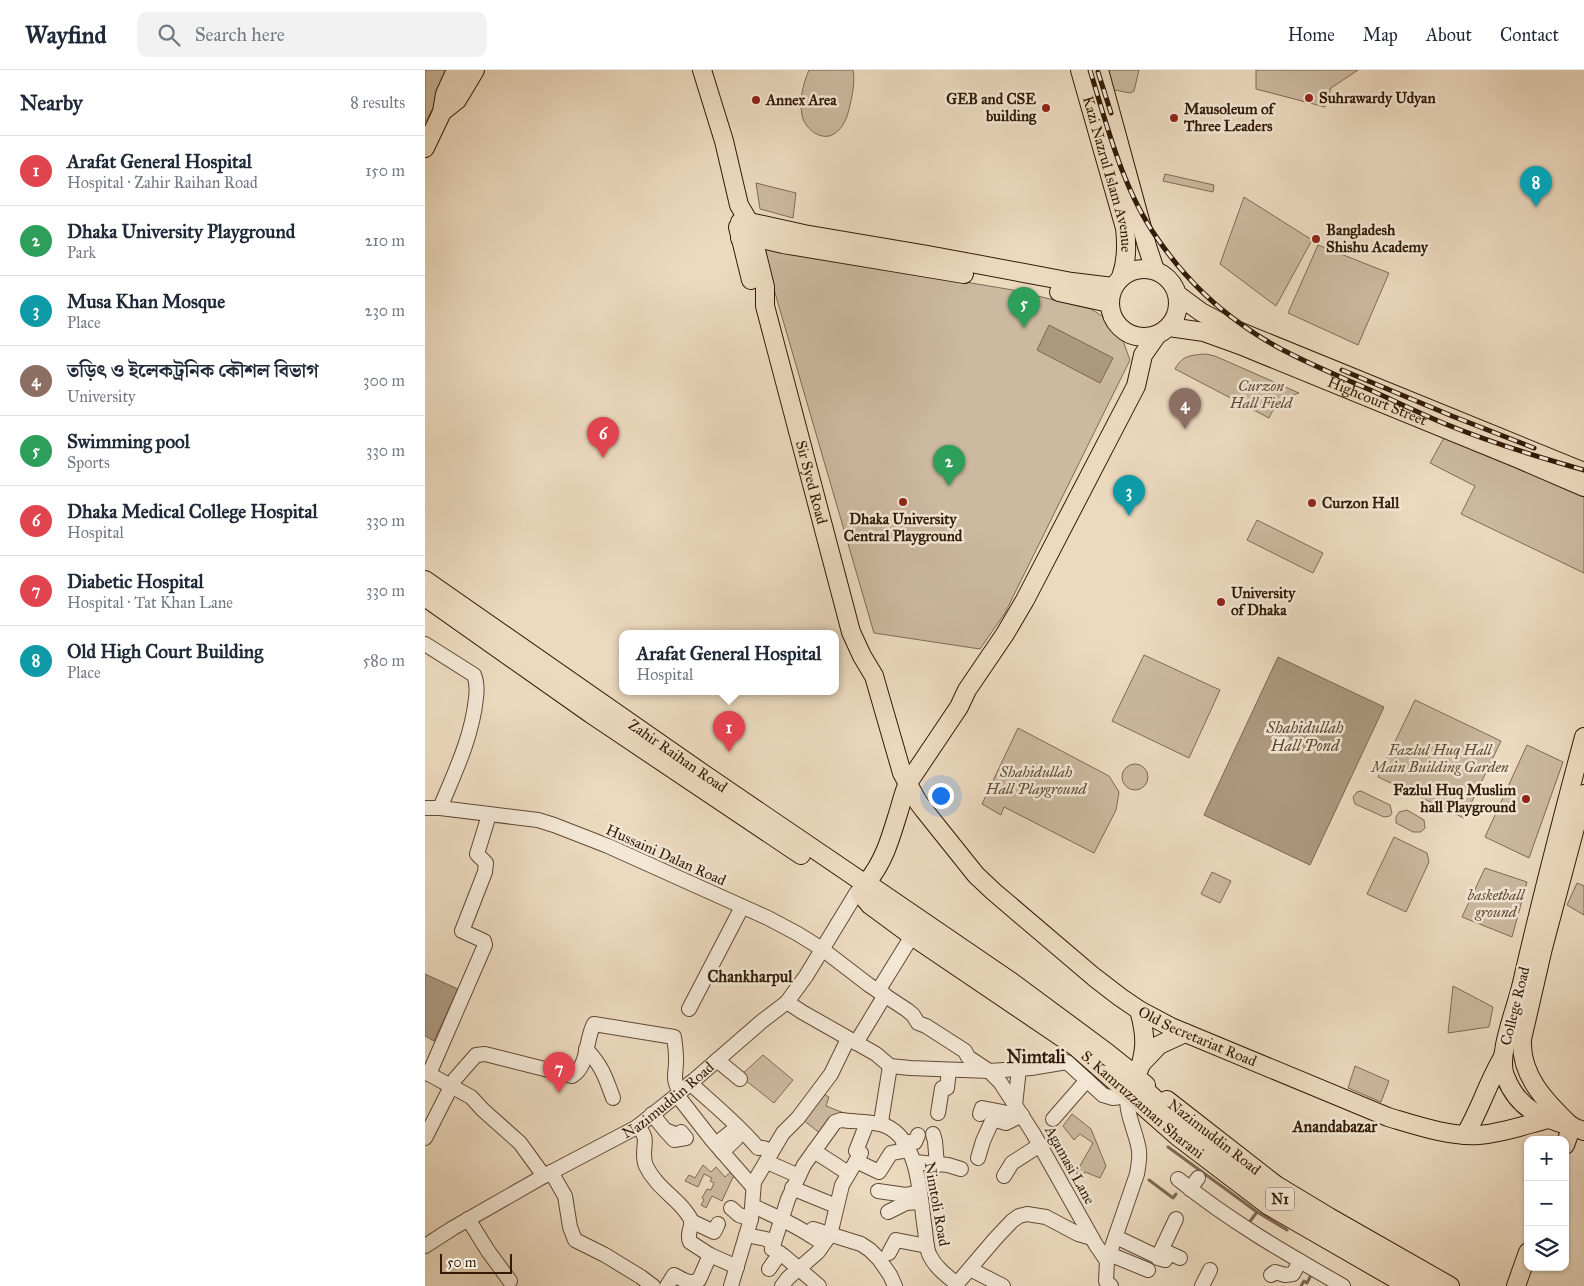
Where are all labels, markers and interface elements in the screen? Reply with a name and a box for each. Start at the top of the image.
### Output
search box [137,12,487,57]
text: Wayfind [25,20,107,50]
icon: search [155,21,183,49]
text: Search here [195,23,285,46]
text: Home [1288,24,1335,46]
text: Map [1363,24,1398,46]
text: About [1426,24,1472,46]
text: Contact [1500,24,1559,46]
place label: Suhrawardy Udyan [1319,89,1436,108]
text: Nearby [20,90,83,116]
place label: GEB and CSE building [946,90,1037,126]
place label: Annex Area [765,91,837,109]
marker: Suhrawardy Udyan [1303,92,1315,104]
text: 8 results [350,93,405,112]
marker: Annex Area [750,94,762,106]
street label: Kazi Nazrul Islam Avenue [1079,94,1135,252]
place label: Mausoleum of Three Leaders [1183,100,1277,135]
marker: GEB and CSE building [1040,102,1052,114]
marker: Mausoleum of Three Leaders [1168,112,1180,124]
text: Arafat General Hospital [67,150,252,173]
text: 1 [33,161,39,180]
text: 150 m [365,161,405,180]
pin: 8 [1520,166,1552,207]
text: Hospital · Zahir Raihan Road [67,173,258,192]
text: Dhaka University Playground [67,220,295,243]
place label: Bangladesh Shishu Academy [1326,221,1429,257]
text: 2 [32,231,40,250]
text: 210 m [365,231,405,250]
marker: Bangladesh Shishu Academy [1310,233,1322,245]
text: Park [67,243,96,262]
pin: 5 [1008,287,1040,328]
text: Musa Khan Mosque [67,290,225,313]
text: 3 [33,301,39,320]
text: 230 m [365,301,405,320]
text: Place [67,313,101,332]
text: তড়িৎ ও ইলেকট্রনিক কৌশল বিভাগ [67,359,319,382]
text: 4 [32,371,40,390]
text: 300 m [363,371,405,390]
street label: Highcourt Street [1325,373,1430,430]
park label: Curzon Hall Field [1229,377,1293,412]
text: University [67,387,136,406]
pin: 4 [1169,388,1201,429]
pin: 6 [587,417,619,458]
text: Swimming pool [67,430,190,453]
street label: Sir Syed Road [792,438,831,527]
text: 5 [32,441,40,460]
text: 330 m [366,441,405,460]
pin: 2 [933,445,965,486]
text: Sports [67,453,110,472]
pin: 3 [1113,475,1145,516]
place label: Curzon Hall [1322,494,1400,512]
marker: Dhaka University Central Playground [897,496,909,508]
marker: Curzon Hall [1306,497,1318,509]
text: Dhaka Medical College Hospital [67,500,318,523]
place label: Dhaka University Central Playground [844,510,963,546]
text: 6 [32,511,40,530]
text: 330 m [366,511,405,530]
text: Hospital [67,523,124,542]
text: Diabetic Hospital [67,570,204,593]
text: 7 [32,581,40,600]
text: 330 m [366,581,405,600]
place label: University of Dhaka [1231,584,1296,619]
text: Hospital · Tat Khan Lane [67,593,233,612]
marker: University of Dhaka [1215,596,1227,608]
popup [619,630,839,695]
text: Old High Court Building [67,640,263,663]
text: Arafat General Hospital [637,642,821,665]
text: 8 [32,651,40,670]
text: 580 m [363,651,405,670]
text: Place [67,663,101,682]
text: Hospital [637,665,693,684]
pin: 1 [713,711,745,752]
street label: Zahir Raihan Road [625,715,731,797]
water label: Shahidullah Hall Pond [1265,718,1344,755]
park label: Fazlul Huq Hall Main Building Garden [1369,741,1509,776]
park label: Shahidullah Hall Playground [985,763,1088,798]
place label: Fazlul Huq Muslim hall Playground [1393,781,1516,817]
your location [928,783,954,809]
marker: Fazlul Huq Muslim hall Playground [1520,793,1532,805]
street label: Hussaini Dalan Road [603,820,729,890]
park label: basketball ground [1467,886,1526,921]
street label: College Road [1497,964,1534,1047]
district label: Chankharpul [707,967,793,987]
street label: Old Secretariat Road [1135,1002,1260,1071]
district label: Nimtali [1007,1046,1067,1068]
street label: S. Kamruzzaman Sharani [1078,1047,1208,1162]
pin: 7 [543,1052,575,1093]
street label: Nazimuddin Road [619,1058,718,1142]
street label: Nazimuddin Road [1164,1095,1265,1179]
district label: Anandabazar [1292,1117,1378,1136]
street label: Agamasi Lane [1041,1122,1099,1207]
map controls [1524,1136,1569,1271]
button: + [1524,1136,1569,1181]
street label: Nimtoli Road [921,1160,953,1248]
button: − [1524,1181,1569,1226]
road number: N1 [1266,1188,1294,1210]
button: layers [1524,1226,1569,1271]
scale bar [440,1251,513,1274]
text: 50 m [447,1254,476,1271]

